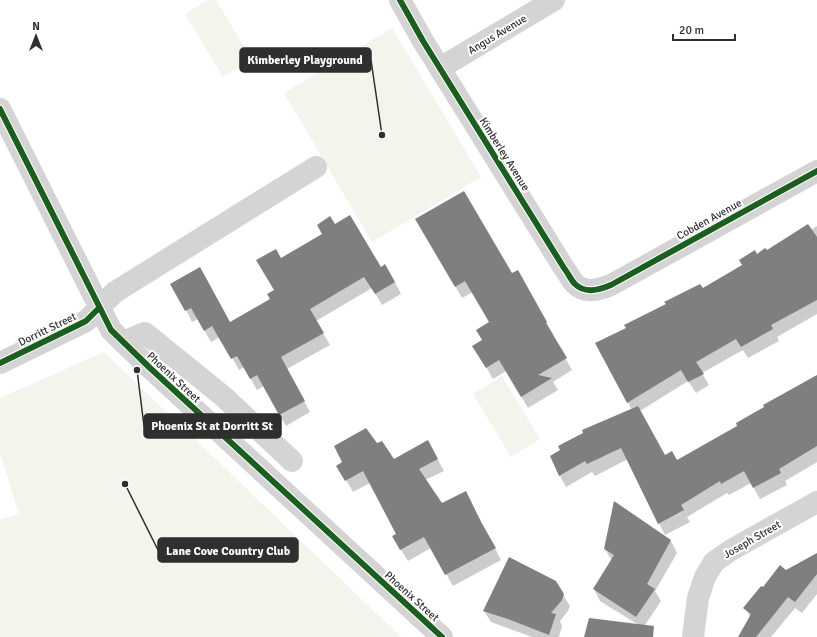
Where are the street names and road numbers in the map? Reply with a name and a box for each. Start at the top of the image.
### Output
street label: Angus Avenue [466,12,529,57]
street label: Kimberley Avenue [477,115,532,193]
street label: Cobden Avenue [674,196,744,243]
street label: Dorritt Street [16,310,78,349]
street label: Phoenix Street [144,349,203,406]
street label: Joseph Street [721,518,783,561]
street label: Phoenix Street [382,569,442,624]

